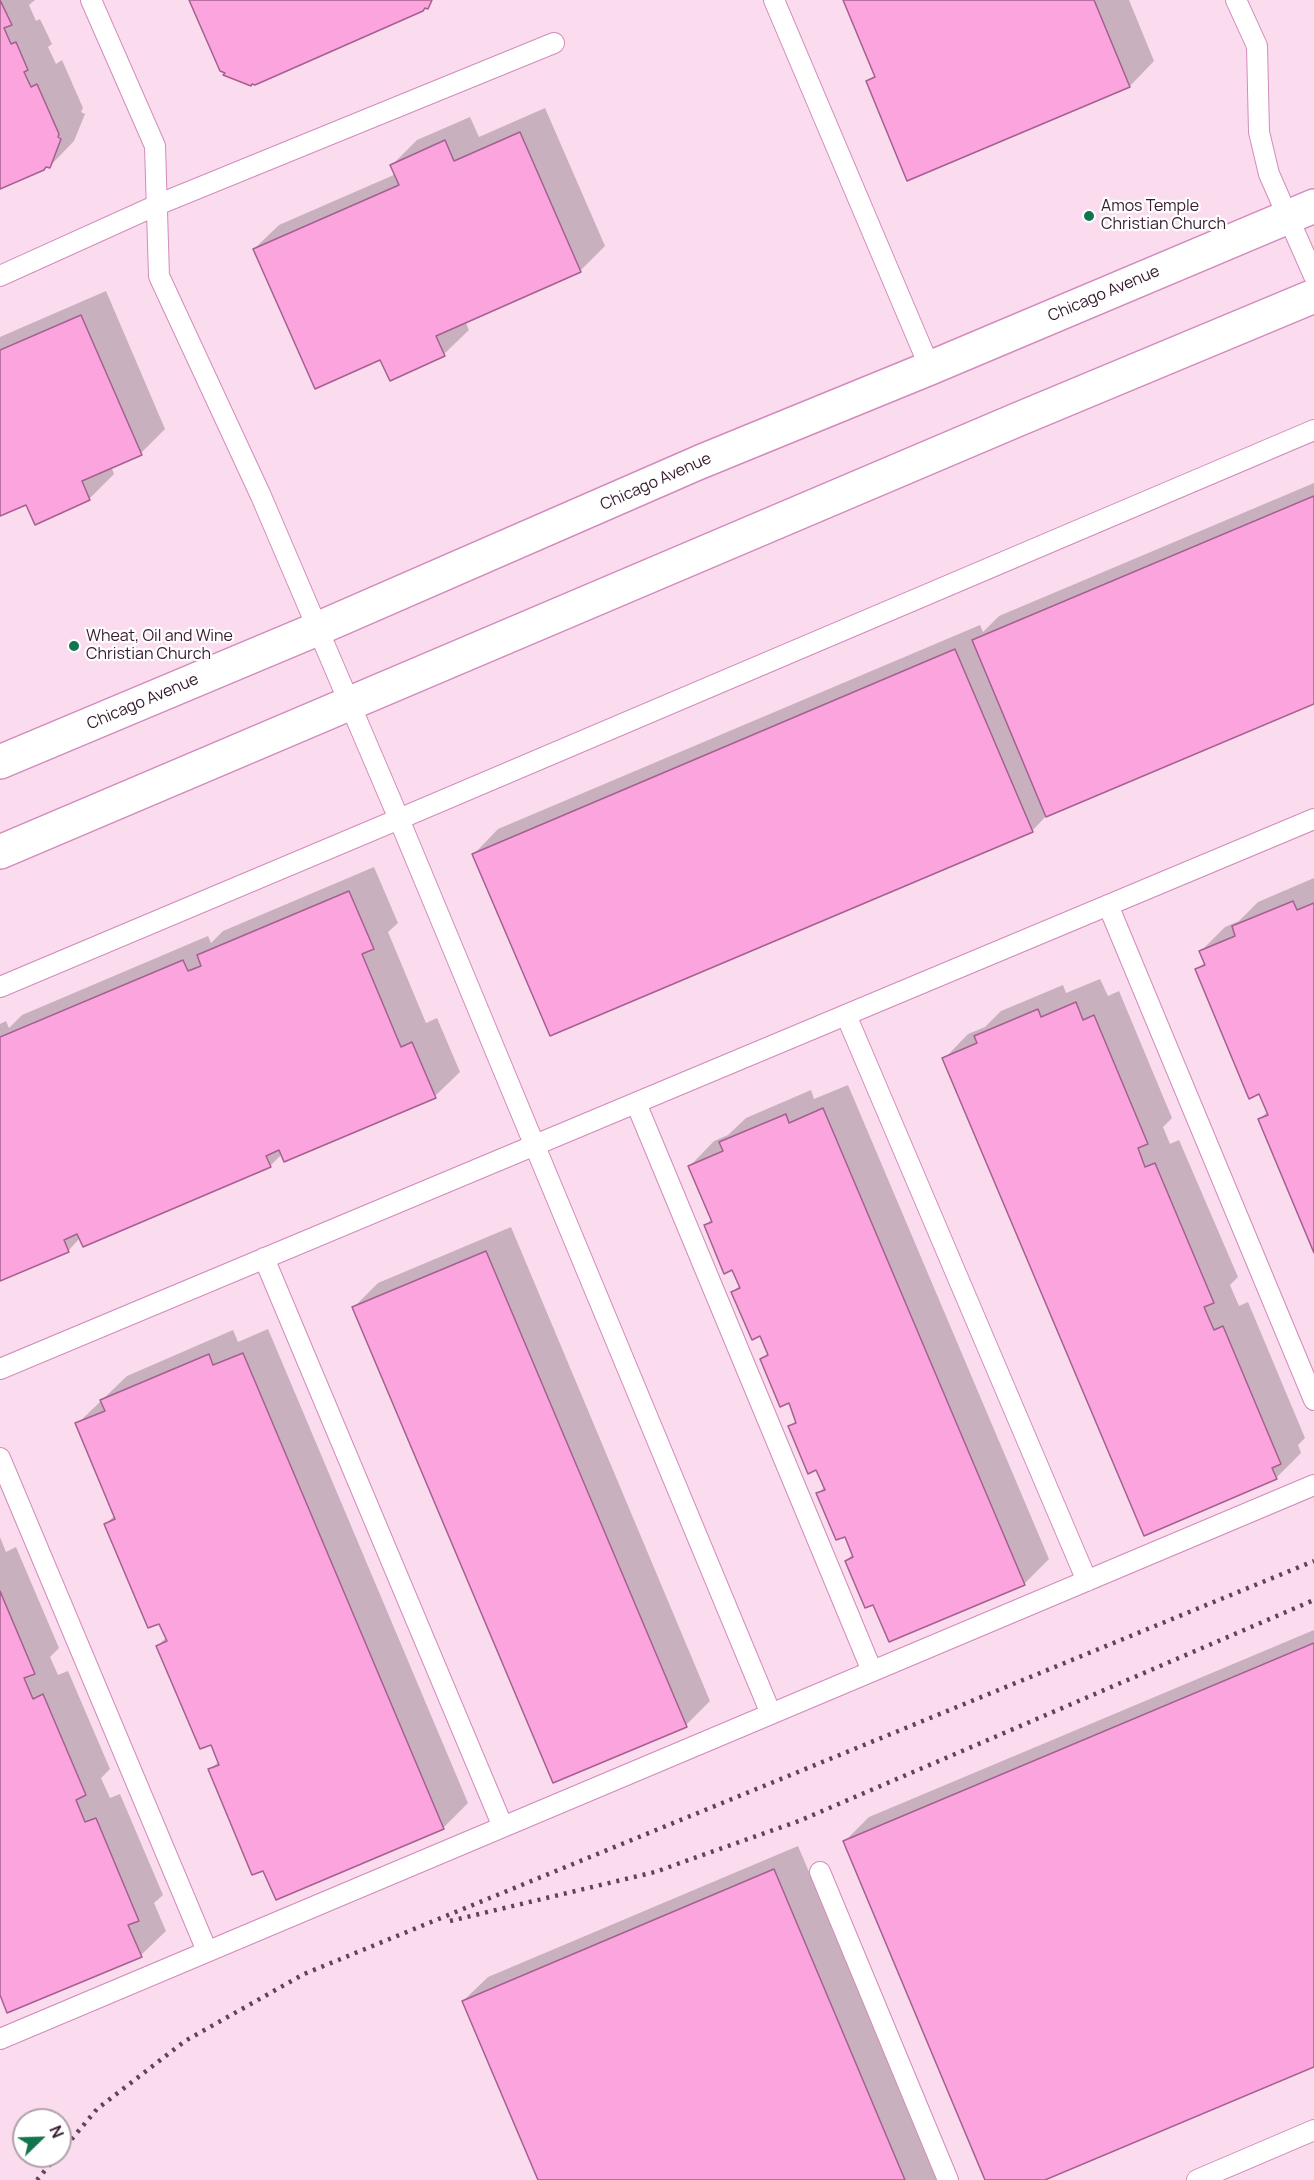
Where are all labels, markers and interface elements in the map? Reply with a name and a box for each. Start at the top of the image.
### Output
place label: Amos Temple Christian Church [1101,197,1226,235]
marker: Amos Temple Christian Church [1082,209,1096,223]
street label: Chicago Avenue [1045,262,1163,326]
street label: Chicago Avenue [598,449,714,515]
place label: Wheat, Oil and Wine Christian Church [86,627,233,665]
marker: Wheat, Oil and Wine Christian Church [67,639,81,653]
street label: Chicago Avenue [84,670,202,734]
north arrow [12,2108,72,2168]
text: N [44,2122,69,2141]

